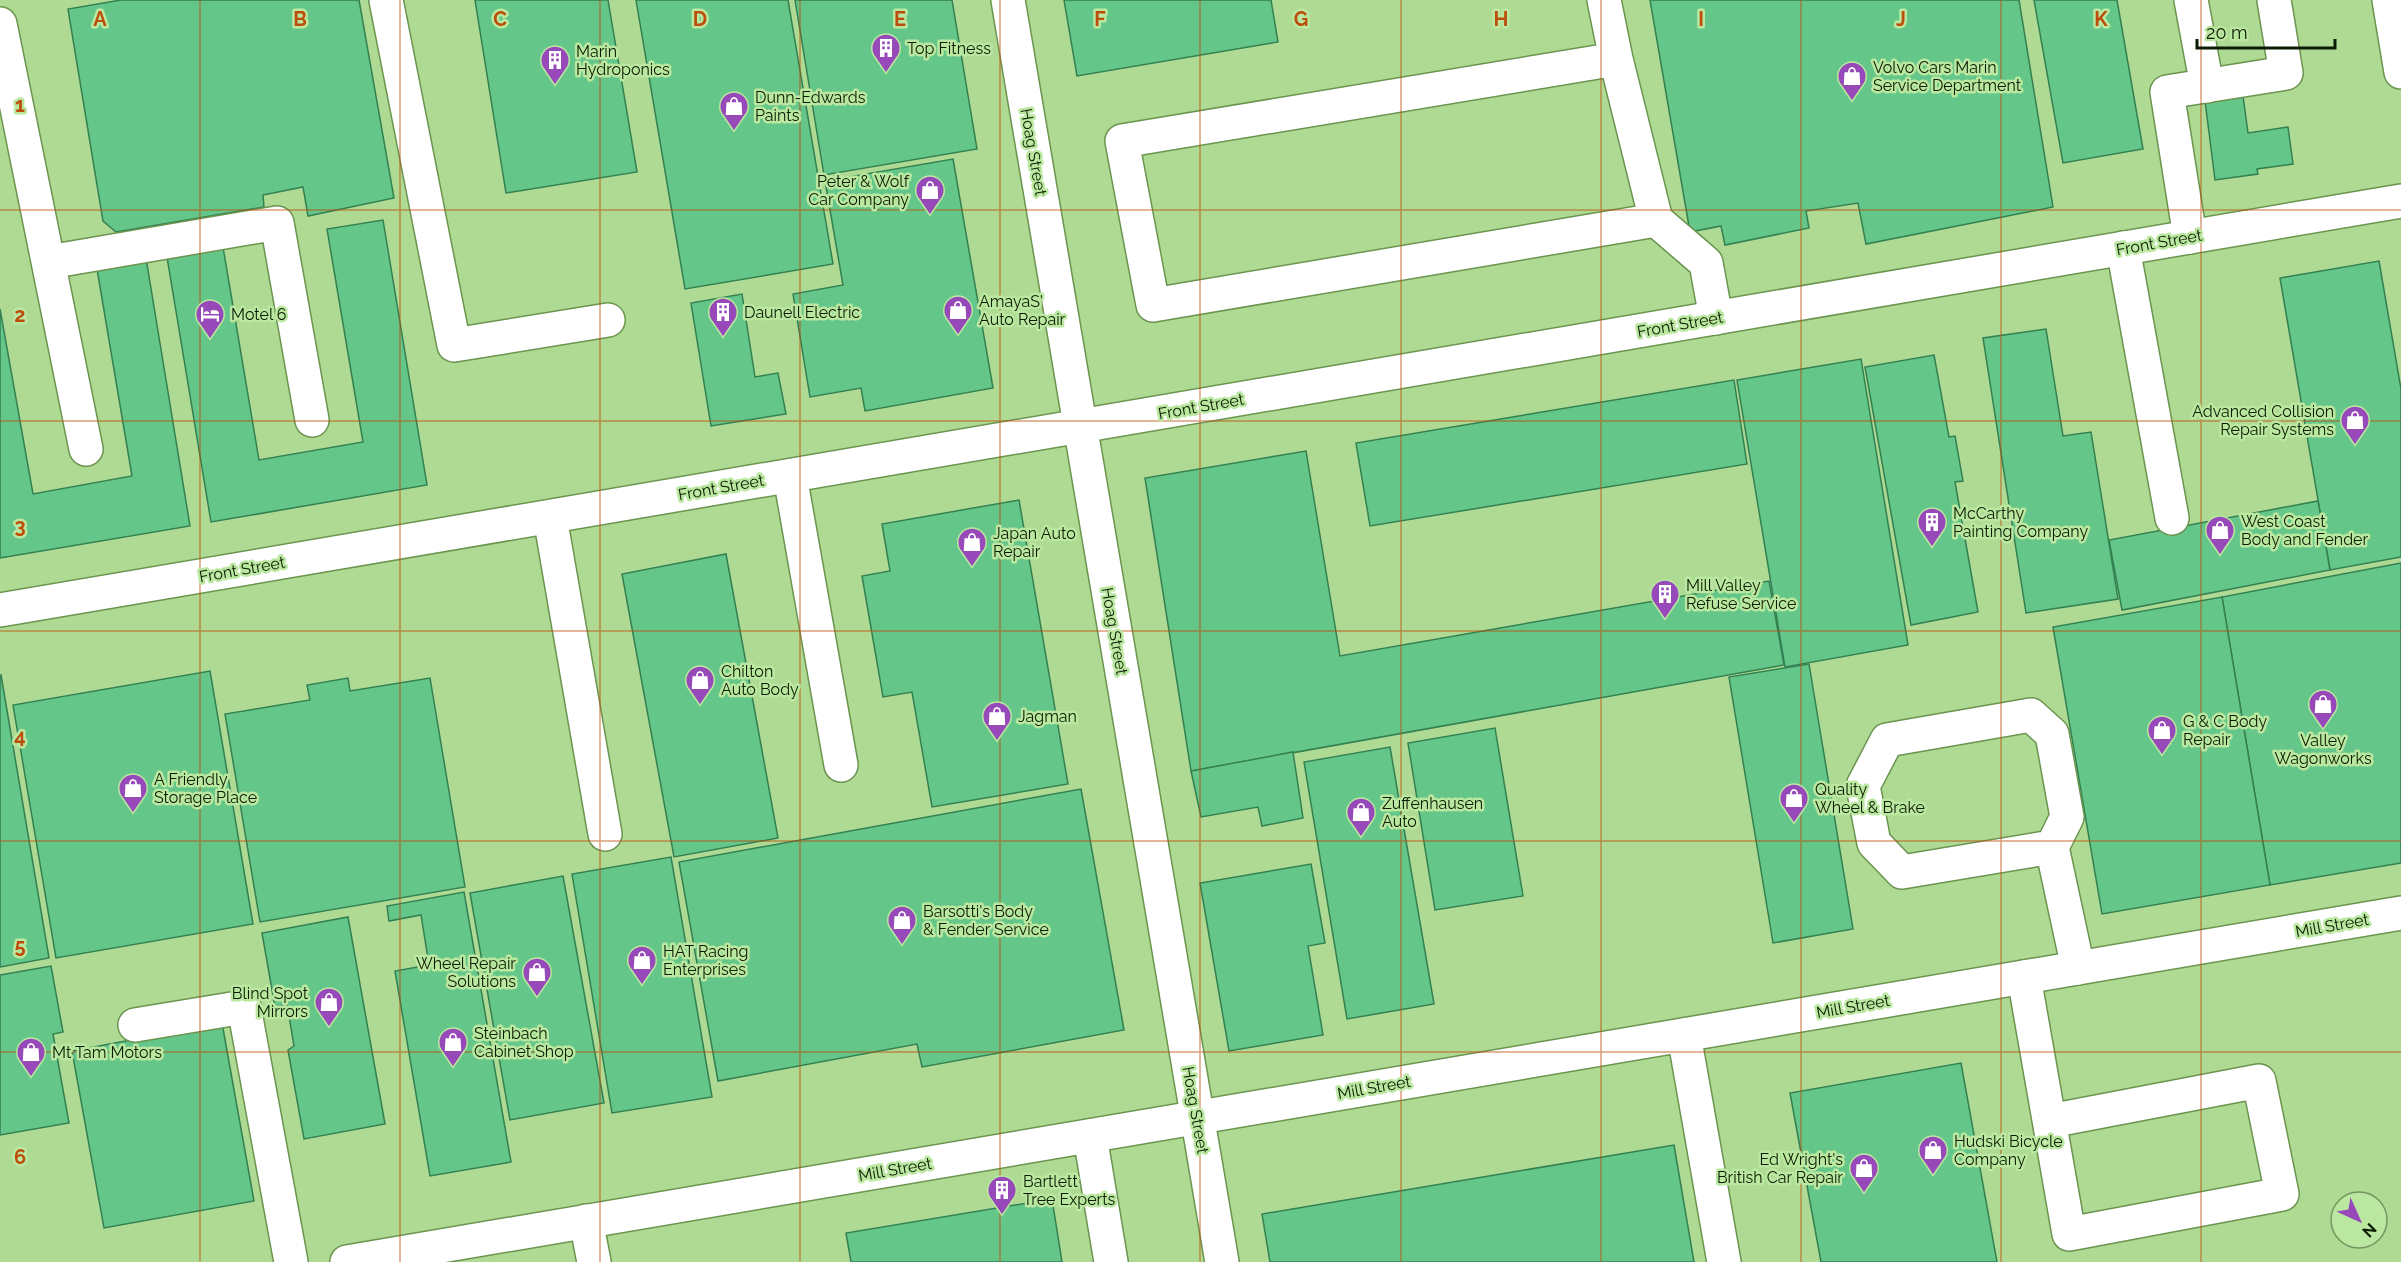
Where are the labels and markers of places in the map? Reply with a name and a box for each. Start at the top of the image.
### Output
building icon: Top Fitness [870,32,902,74]
place label: Top Fitness [907,39,991,58]
place label: Marin Hydroponics [576,42,670,79]
building icon: Marin Hydroponics [539,44,571,86]
place label: Volvo Cars Marin Service Department [1873,58,2022,95]
shop icon: Volvo Cars Marin Service Department [1836,60,1868,102]
place label: Dunn-Edwards Paints [755,88,866,125]
shop icon: Dunn-Edwards Paints [718,90,750,132]
place label: Peter & Wolf Car Company [808,172,910,209]
shop icon: Peter & Wolf Car Company [914,174,946,216]
place label: AmayaS' Auto Repair [979,292,1066,329]
shop icon: AmayaS' Auto Repair [942,294,974,336]
building icon: Daunell Electric [707,296,739,338]
hotel icon: Motel 6 [194,298,226,340]
place label: Daunell Electric [744,303,860,322]
place label: Motel 6 [231,305,287,324]
place label: Advanced Collision Repair Systems [2192,402,2334,439]
shop icon: Advanced Collision Repair Systems [2339,404,2371,446]
place label: McCarthy Painting Company [1953,504,2088,541]
building icon: McCarthy Painting Company [1916,506,1948,548]
place label: West Coast Body and Fender [2241,512,2368,549]
shop icon: West Coast Body and Fender [2204,514,2236,556]
place label: Japan Auto Repair [993,524,1076,561]
shop icon: Japan Auto Repair [956,526,988,568]
place label: Mill Valley Refuse Service [1686,576,1796,613]
building icon: Mill Valley Refuse Service [1649,578,1681,620]
place label: Chilton Auto Body [721,662,799,699]
shop icon: Chilton Auto Body [684,664,716,706]
shop icon: Valley Wagonworks [2307,688,2339,730]
shop icon: Jagman [981,700,1013,742]
place label: Jagman [1018,707,1077,726]
place label: G & C Body Repair [2183,712,2267,749]
shop icon: G & C Body Repair [2146,714,2178,756]
place label: Valley Wagonworks [2274,731,2372,768]
place label: A Friendly Storage Place [154,770,257,807]
shop icon: A Friendly Storage Place [117,772,149,814]
place label: Quality Wheel & Brake [1815,780,1925,817]
shop icon: Quality Wheel & Brake [1778,782,1810,824]
place label: Zuffenhausen Auto [1382,794,1483,831]
shop icon: Zuffenhausen Auto [1345,796,1377,838]
place label: Barsotti's Body & Fender Service [923,902,1049,939]
shop icon: Barsotti's Body & Fender Service [886,904,918,946]
place label: HAT Racing Enterprises [663,942,748,979]
shop icon: HAT Racing Enterprises [626,944,658,986]
place label: Wheel Repair Solutions [416,954,516,991]
shop icon: Wheel Repair Solutions [521,956,553,998]
place label: Blind Spot Mirrors [232,984,309,1021]
shop icon: Blind Spot Mirrors [313,986,345,1028]
place label: Steinbach Cabinet Shop [474,1024,574,1061]
shop icon: Steinbach Cabinet Shop [437,1026,469,1068]
shop icon: Mt Tam Motors [15,1036,47,1078]
place label: Mt Tam Motors [52,1043,162,1062]
place label: Hudski Bicycle Company [1954,1132,2063,1169]
shop icon: Hudski Bicycle Company [1917,1134,1949,1176]
place label: Ed Wright's British Car Repair [1717,1150,1843,1187]
shop icon: Ed Wright's British Car Repair [1848,1152,1880,1194]
place label: Bartlett Tree Experts [1023,1172,1116,1209]
building icon: Bartlett Tree Experts [986,1174,1018,1216]

